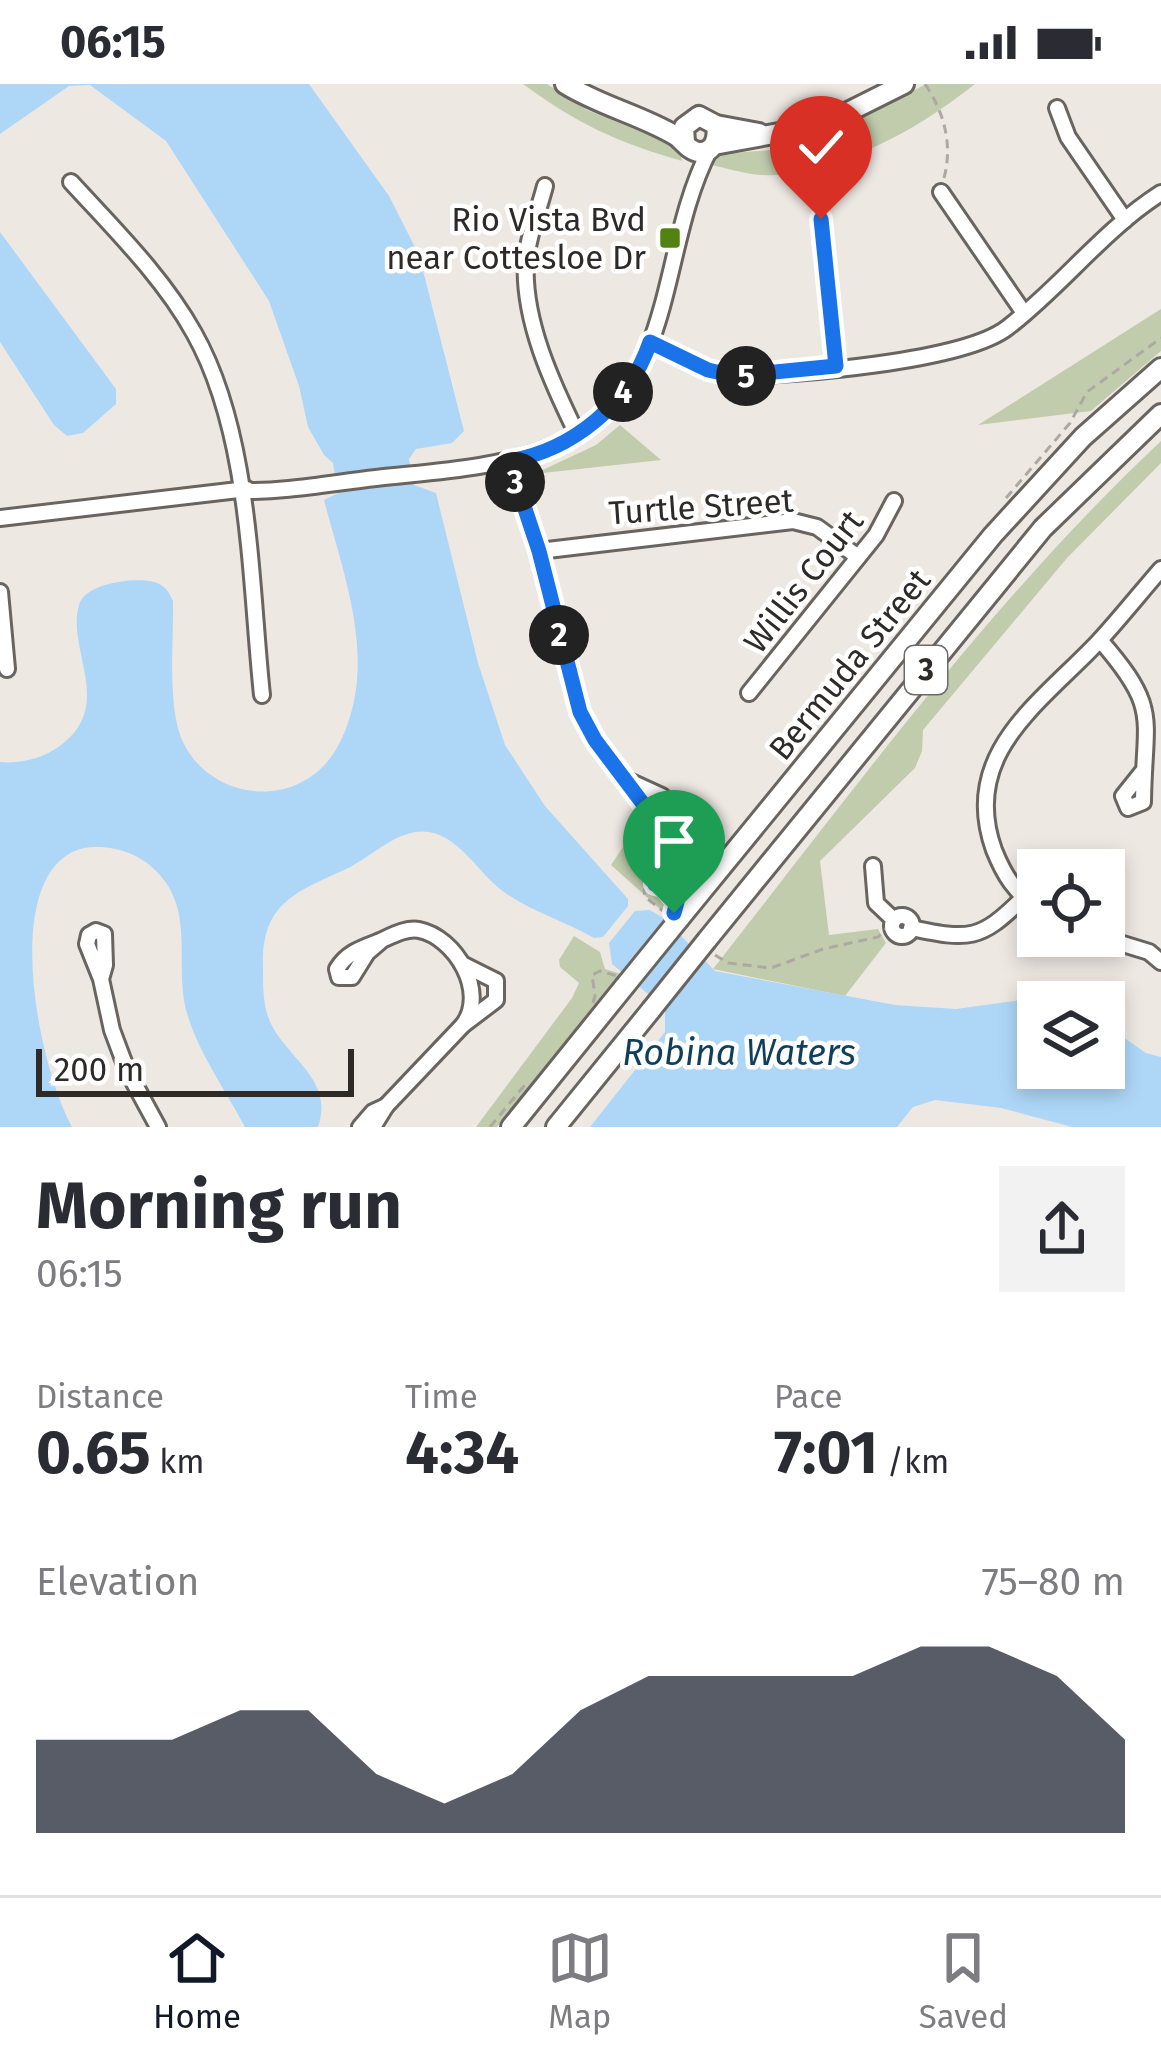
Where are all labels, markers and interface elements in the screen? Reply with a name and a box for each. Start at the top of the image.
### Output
text: 06:15 [60,15,166,69]
pin [770,96,872,219]
icon: check [788,114,854,180]
place label: Rio Vista Bvd near Cottesloe Dr [386,200,646,278]
marker: Rio Vista Bvd near Cottesloe Dr [657,225,683,251]
pin: 5 [716,346,776,406]
text: 5 [737,356,755,396]
pin: 4 [593,362,653,422]
text: 4 [614,372,632,412]
pin: 3 [485,452,545,512]
text: 3 [506,462,524,502]
street label: Turtle Street [607,481,795,533]
street label: Willis Court [736,502,872,661]
street label: Bermuda Street [761,561,939,768]
pin: 2 [529,605,589,665]
text: 2 [550,615,568,655]
road number: 3 [905,646,947,694]
pin [623,790,725,913]
icon: arrive [641,808,707,874]
map controls [1017,849,1125,1089]
button: locate [1017,849,1125,957]
button: layers [1017,981,1125,1089]
water label: Robina Waters [622,1031,856,1075]
scale bar [36,1043,354,1096]
text: 200 m [54,1050,144,1090]
text: Morning run [36,1166,402,1245]
button: share [999,1166,1125,1292]
text: 06:15 [36,1251,123,1297]
text: Distance [36,1377,164,1417]
text: Time [405,1377,478,1417]
text: Pace [774,1377,842,1417]
text: 0.65 [36,1417,151,1489]
text: 4:34 [405,1417,519,1489]
text: 7:01 [774,1417,878,1489]
text: km [151,1442,205,1482]
text: /km [878,1442,949,1482]
text: Elevation [36,1559,199,1605]
text: 75–80 m [981,1559,1125,1605]
tab: Home [153,1925,241,2037]
tab: Map [547,1925,613,2037]
tab: Saved [919,1925,1008,2037]

